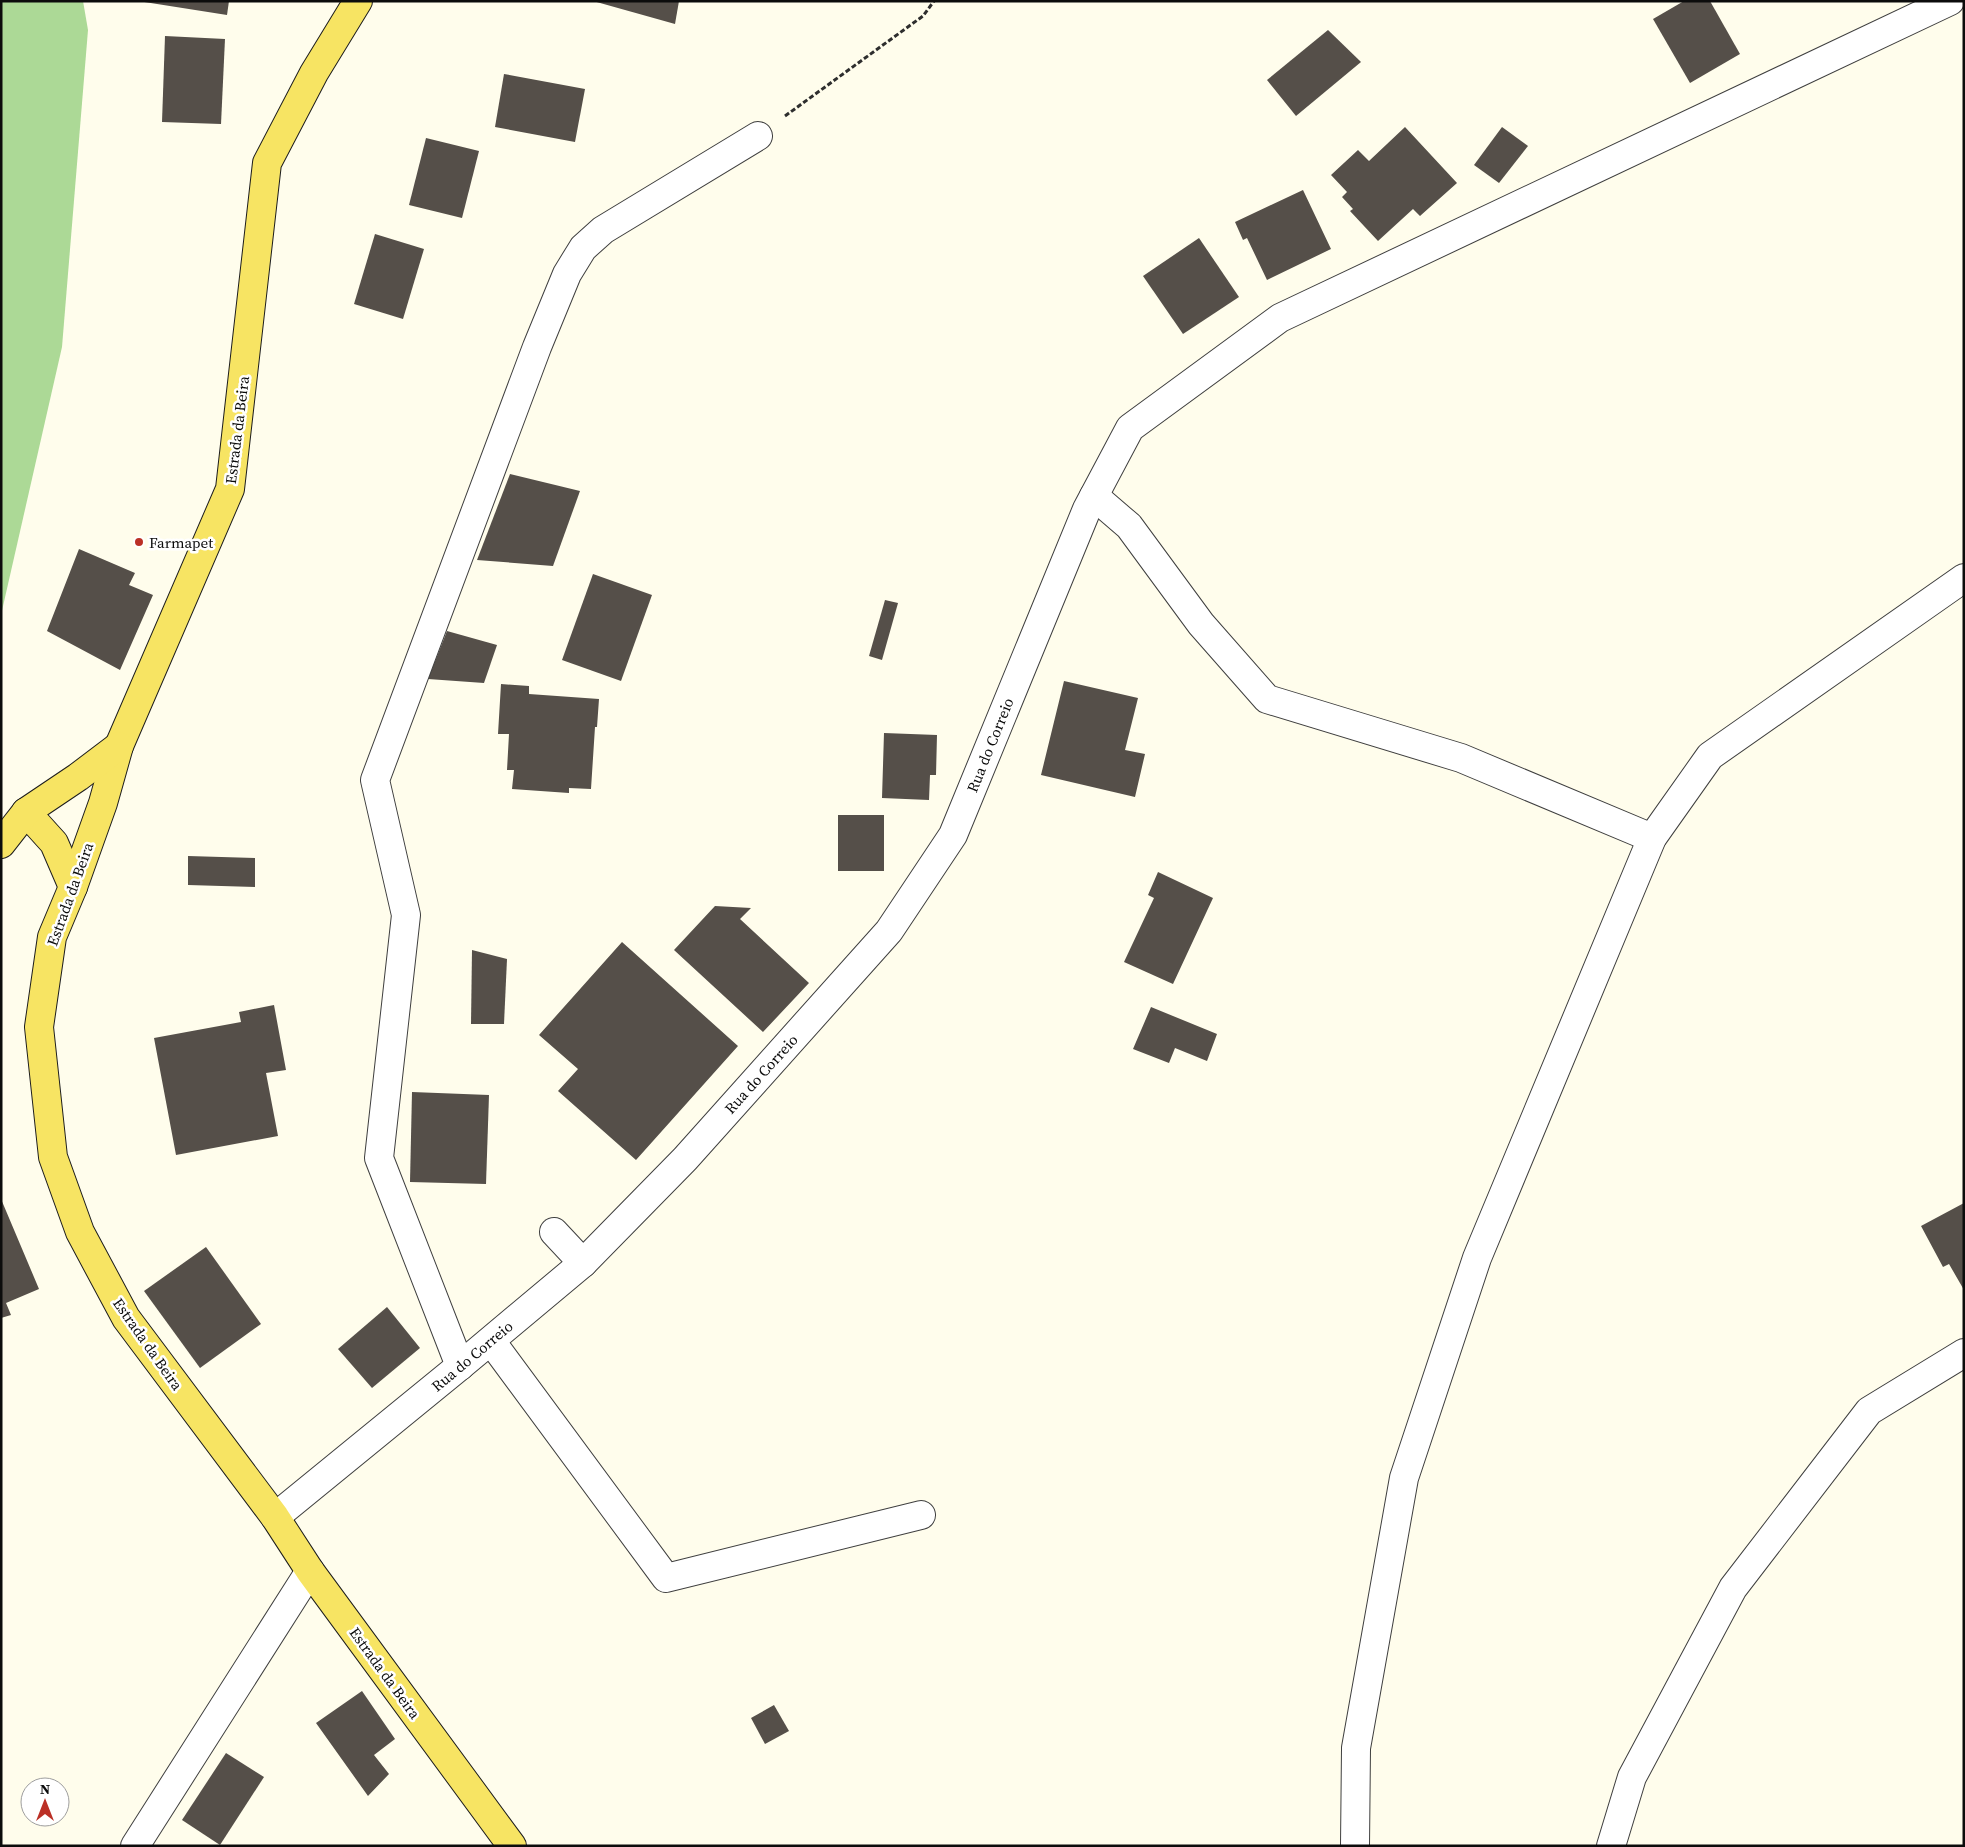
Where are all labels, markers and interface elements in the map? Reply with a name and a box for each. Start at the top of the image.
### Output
street label: Estrada da Beira [220,374,254,485]
place label: Farmapet [149,532,213,553]
marker: Farmapet [133,536,145,548]
street label: Rua do Correio [961,695,1019,795]
street label: Estrada da Beira [42,839,99,949]
street label: Rua do Correio [720,1030,802,1118]
street label: Estrada da Beira [108,1294,188,1395]
street label: Rua do Correio [427,1316,517,1396]
street label: Estrada da Beira [345,1623,426,1723]
north arrow [20,1777,70,1827]
text: N [40,1779,50,1799]

